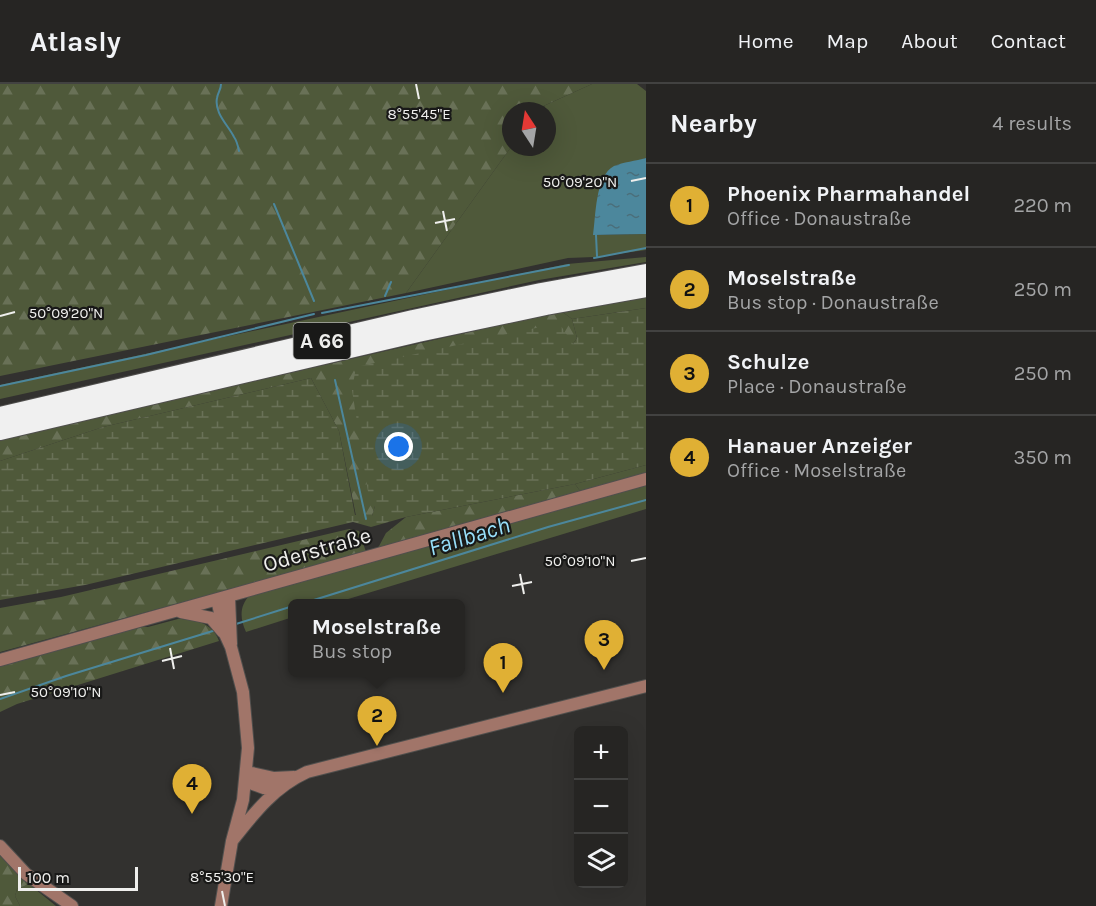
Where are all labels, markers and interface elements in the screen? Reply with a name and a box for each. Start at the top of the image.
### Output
text: Atlasly [30,25,121,58]
text: Home [738,29,794,53]
text: Map [827,29,868,53]
text: About [901,29,958,53]
text: Contact [991,29,1066,53]
north arrow [502,102,556,156]
text: 8°55'45"E [387,105,451,123]
text: Nearby [670,108,757,139]
text: 4 results [992,112,1072,135]
text: 50°09'20"N [543,173,617,191]
text: Phoenix Pharmahandel [727,181,970,207]
text: 1 [686,194,693,217]
text: 220 m [1013,194,1072,217]
text: Office · Donaustraße [727,207,911,230]
text: Moselstraße [727,265,856,291]
text: 2 [683,278,696,301]
text: 250 m [1014,278,1072,301]
text: Bus stop · Donaustraße [727,291,939,314]
text: 50°09'20"N [29,304,103,322]
road number: A 66 [294,323,350,359]
text: Schulze [727,349,809,375]
text: 3 [683,362,696,385]
text: 250 m [1014,362,1072,385]
text: Place · Donaustraße [727,375,906,398]
your location [384,432,413,461]
text: Hanauer Anzeiger [727,433,912,459]
text: 4 [684,446,695,469]
text: 350 m [1014,446,1072,469]
text: Office · Moselstraße [727,459,906,482]
water label: Fallbach [425,510,513,562]
street label: Oderstraße [260,522,374,578]
text: 50°09'10"N [545,552,615,570]
popup [288,599,465,677]
text: Moselstraße [312,614,441,640]
pin: 3 [584,620,624,670]
text: Bus stop [312,640,392,663]
pin: 1 [484,644,522,693]
text: 50°09'10"N [31,683,101,701]
pin: 2 [358,696,397,746]
map controls [574,726,628,888]
button: + [574,726,628,780]
pin: 4 [172,764,212,814]
button: − [574,780,628,834]
button: layers [574,834,628,888]
scale bar [18,864,138,892]
text: 100 m [27,868,70,887]
text: 8°55'30"E [190,868,254,886]

